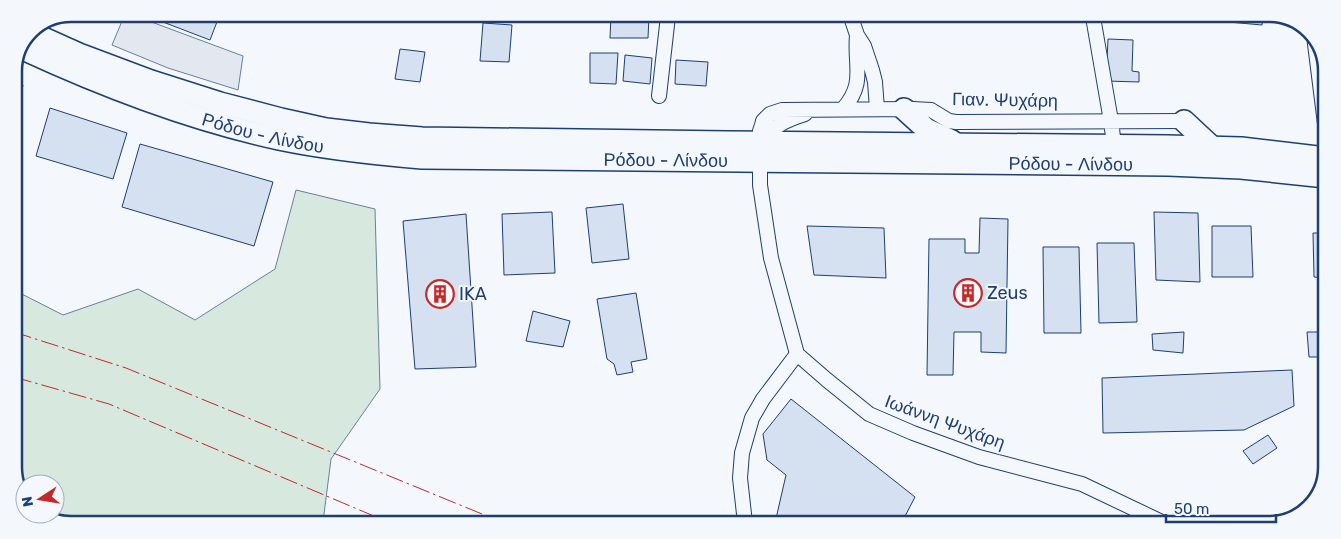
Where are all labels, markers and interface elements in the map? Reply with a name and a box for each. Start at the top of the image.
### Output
street label: Γιαν. Ψυχάρη [952,88,1058,112]
street label: Ρόδου - Λίνδου [199,108,325,158]
street label: Ρόδου - Λίνδου [603,149,728,172]
street label: Ρόδου - Λίνδου [1008,153,1133,176]
building icon: Zeus [953,278,983,308]
building icon: IKA [425,279,455,309]
place label: Zeus [987,282,1028,304]
place label: IKA [459,283,487,305]
street label: Ιωάννη Ψυχάρη [882,390,1008,454]
north arrow [15,474,65,524]
scale bar [1166,492,1276,524]
text: N [18,495,37,508]
text: 50 m [1174,500,1209,518]

